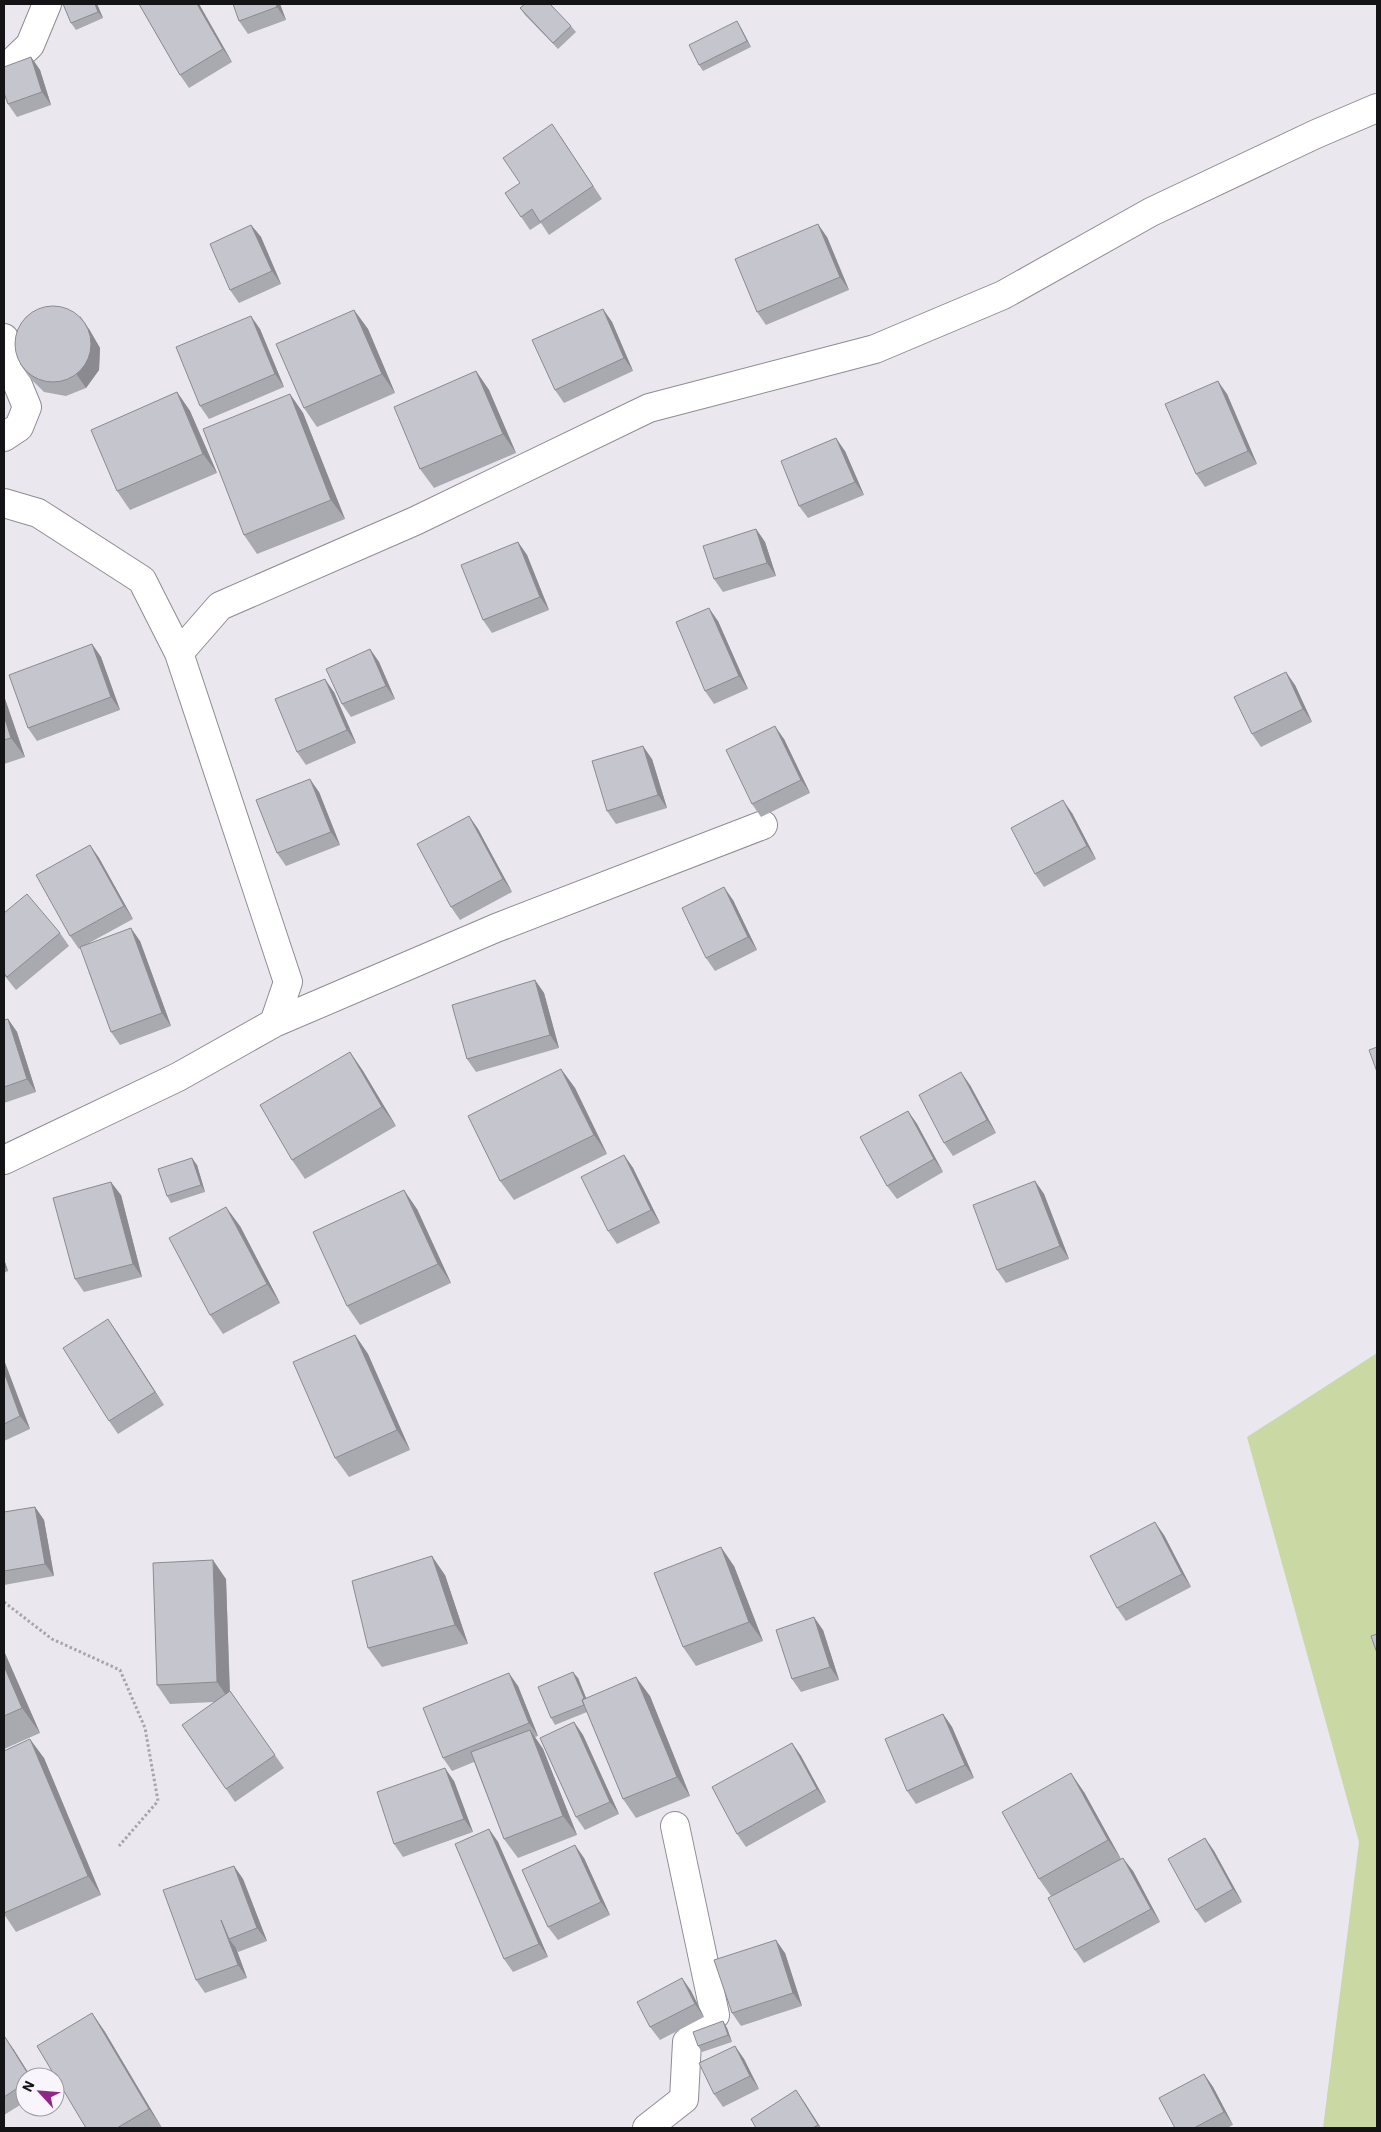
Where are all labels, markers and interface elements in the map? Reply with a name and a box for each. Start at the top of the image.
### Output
north arrow [15,2067,65,2117]
text: N [18,2078,39,2095]

